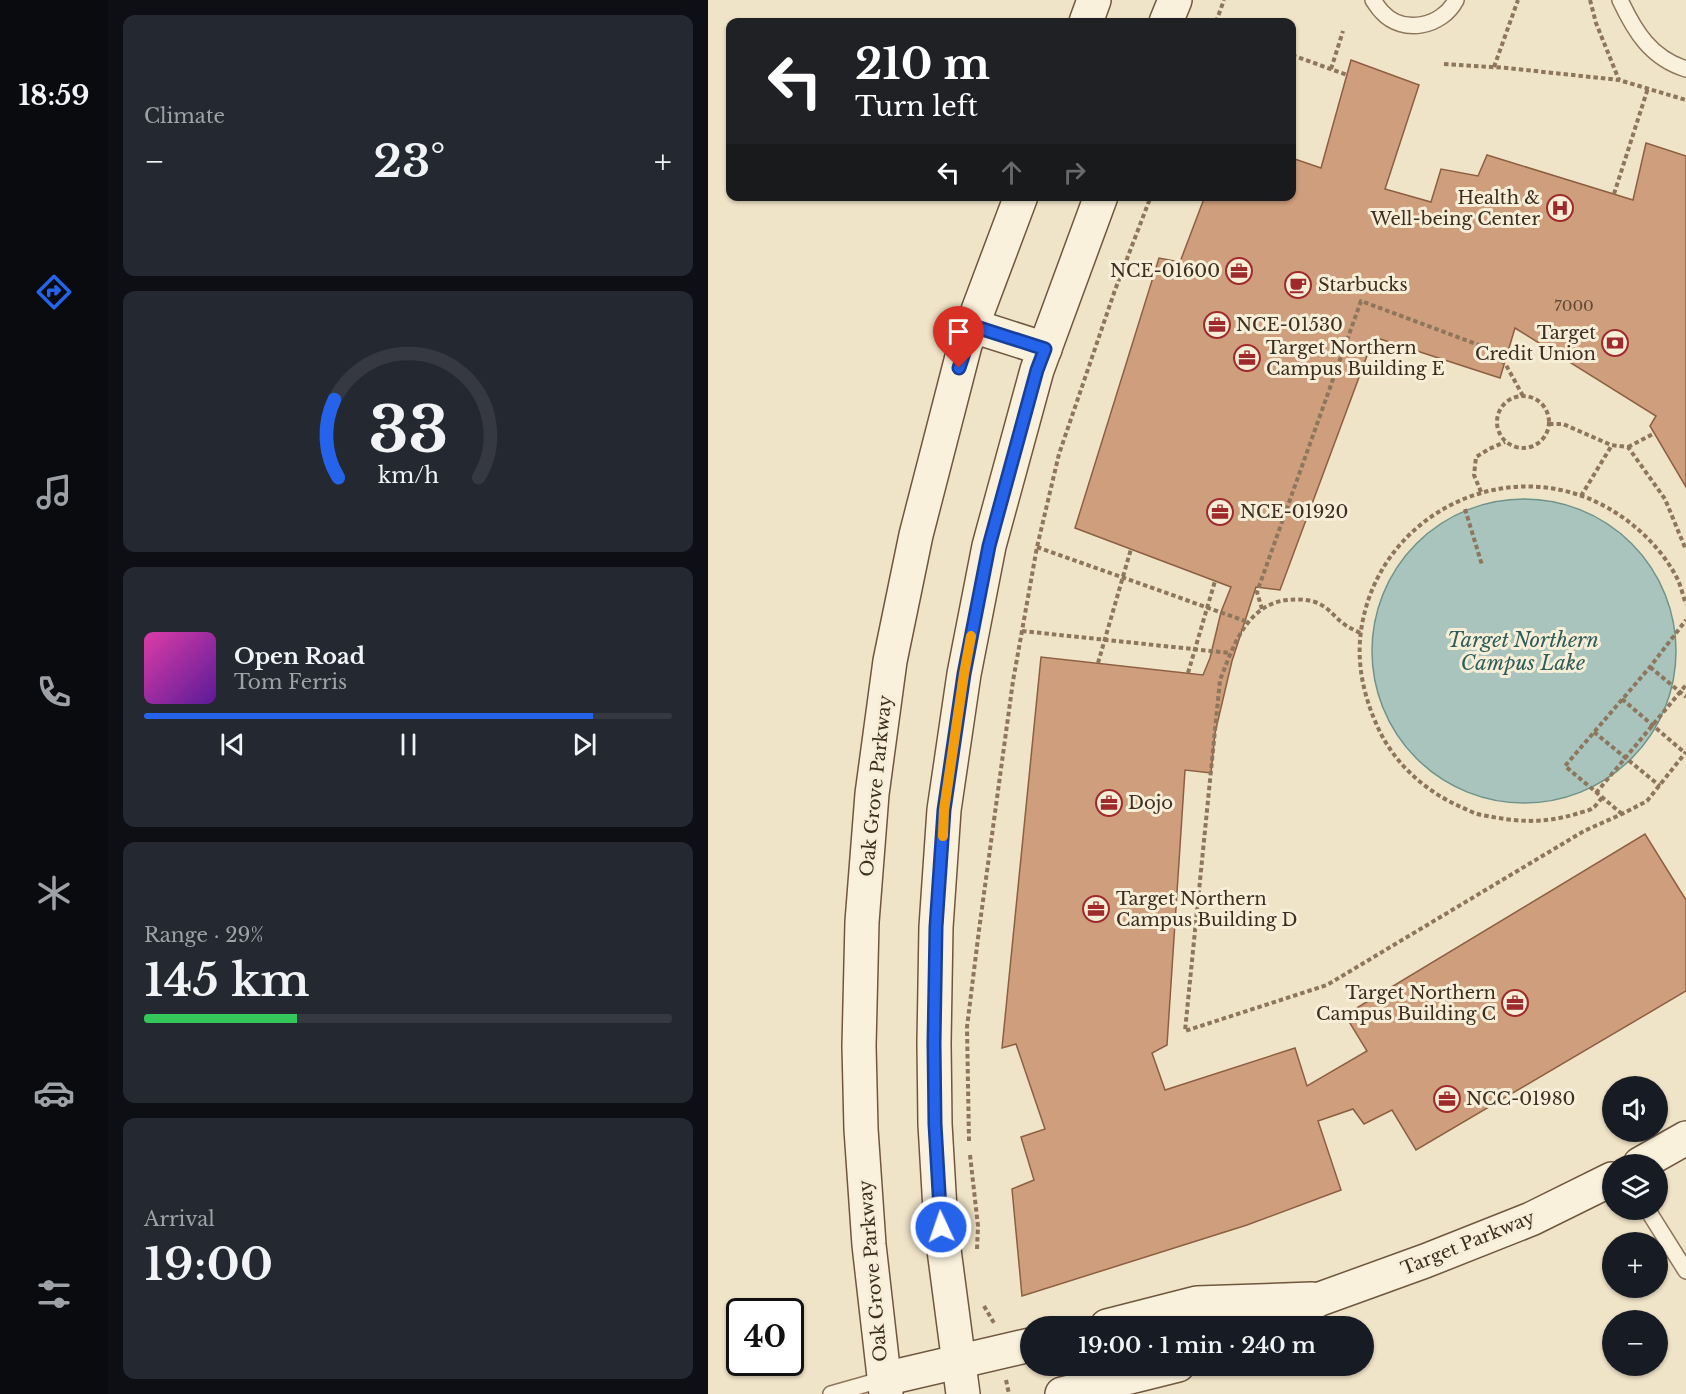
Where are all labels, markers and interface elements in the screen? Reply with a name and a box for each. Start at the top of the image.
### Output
text: 210 m [855,38,990,90]
icon: left [756,42,834,120]
text: 18:59 [19,79,89,112]
text: Turn left [855,90,978,123]
text: Climate [144,104,225,128]
text: 23° [373,133,446,189]
text: − [144,141,165,182]
text: + [654,141,672,182]
icon: left [932,156,965,189]
icon: ahead [995,156,1028,189]
icon: right [1058,156,1091,189]
place label: Health & Well-being Center [1370,187,1540,230]
hospital icon: Health & Well-being Center [1545,193,1575,223]
office icon: NCE-01600 [1224,256,1254,286]
place label: NCE-01600 [1110,260,1220,282]
cafe icon: Starbucks [1283,270,1313,300]
icon: directions [33,271,75,313]
place label: Starbucks [1318,274,1408,296]
house number: 7000 [1554,296,1594,315]
pin [933,306,984,368]
office icon: NCE-01530 [1202,310,1232,340]
place label: NCE-01530 [1236,314,1343,336]
icon: arrive [942,315,975,348]
place label: Target Credit Union [1475,322,1596,365]
bank icon: Target Credit Union [1600,328,1630,358]
place label: Target Northern Campus Building E [1266,337,1445,380]
office icon: Target Northern Campus Building E [1232,343,1262,373]
text: 33 [368,391,448,469]
text: km/h [378,463,439,490]
icon: music [33,471,75,513]
office icon: NCE-01920 [1205,497,1235,527]
place label: NCE-01920 [1240,501,1348,523]
water label: Target Northern Campus Lake [1447,628,1599,675]
text: Open Road [234,643,365,670]
text: Tom Ferris [234,670,347,694]
icon: phone [33,671,75,713]
street label: Oak Grove Parkway [856,694,897,878]
icon: previous [216,728,249,761]
icon: pause [392,728,425,761]
icon: next [568,728,601,761]
office icon: Dojo [1094,788,1124,818]
place label: Dojo [1128,792,1173,814]
icon: climate [33,872,75,914]
place label: Target Northern Campus Building D [1116,888,1297,931]
office icon: Target Northern Campus Building D [1081,894,1111,924]
text: Range · 29% [144,923,264,947]
text: 145 km [144,952,310,1008]
place label: Target Northern Campus Building C [1316,982,1496,1025]
office icon: Target Northern Campus Building C [1500,988,1530,1018]
icon: car [33,1072,75,1114]
map controls [1602,1076,1668,1376]
button: sound [1602,1076,1668,1142]
office icon: NCC-01980 [1432,1084,1462,1114]
place label: NCC-01980 [1466,1088,1575,1110]
button: layers [1602,1154,1668,1220]
street label: Oak Grove Parkway [854,1179,892,1363]
position arrow [909,1195,973,1259]
street label: Target Parkway [1398,1206,1538,1280]
text: Arrival [144,1207,215,1231]
button: + [1602,1232,1668,1298]
text: 19:00 [144,1236,273,1292]
icon: filters [33,1273,75,1315]
speed limit sign: 40 [726,1298,804,1376]
button: − [1602,1310,1668,1376]
text: 19:00 · 1 min · 240 m [1078,1332,1316,1359]

